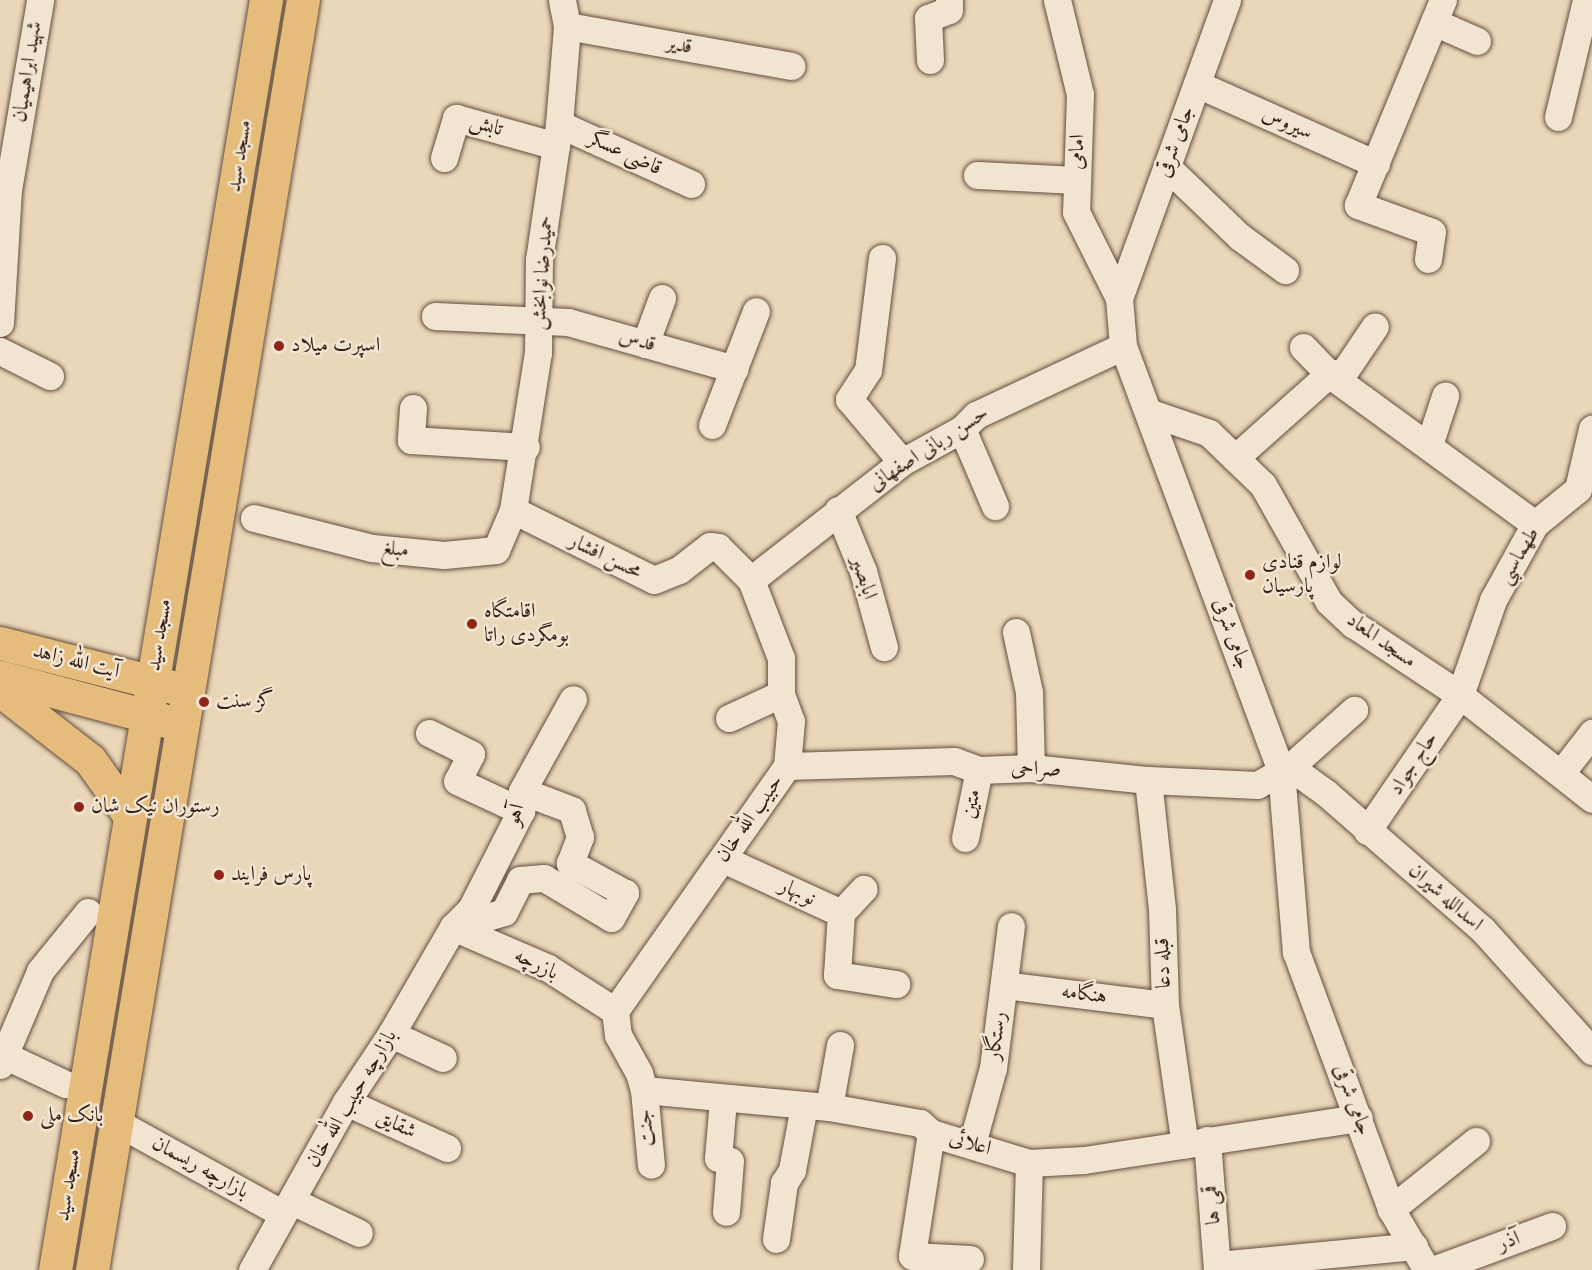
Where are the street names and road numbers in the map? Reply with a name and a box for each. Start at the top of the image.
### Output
street label: شهید ابراهیمیان [8,20,48,124]
street label: قدیر [664,31,694,61]
street label: سیروس [1258,102,1316,146]
street label: جامی شرقی [1151,103,1201,181]
street label: تابش [466,109,506,143]
street label: مسجد سید [222,118,258,194]
street label: قاضی عسگر [584,126,666,182]
street label: امامی [1065,134,1091,170]
street label: حمیدرضا نوابخش [526,215,560,331]
street label: قدس [616,324,658,358]
street label: حسن ربانی اصفهانی [864,401,994,497]
street label: طهماسبی [1492,523,1546,589]
street label: محسن افشار [564,529,646,585]
street label: مبلغ [380,536,410,564]
street label: ابابصیر [844,553,882,603]
street label: جامی شرقی [1206,595,1256,673]
street label: مسجد سید [142,597,178,673]
street label: مسجد المعاد [1341,608,1421,674]
street label: آیت الله زاهد [30,639,122,685]
street label: حاج جواد [1384,727,1444,801]
street label: صراحی [1010,757,1062,783]
street label: حبیب الله خان [711,770,789,868]
street label: متین [957,787,987,821]
street label: آهو [501,801,531,829]
street label: اسدالله شیران [1402,859,1488,937]
street label: نوبهار [775,874,819,912]
street label: قبله دعا [1151,937,1177,989]
street label: بازرچه [510,944,562,986]
street label: هنگامه [1060,980,1108,1010]
street label: رستگار [981,1010,1013,1062]
street label: بازارچه حبیب الله خان [301,1025,403,1173]
street label: جامی شرقی [1327,1061,1377,1139]
street label: شقایق [372,1105,420,1145]
street label: جنت [633,1108,661,1148]
street label: اعلائی [946,1126,994,1162]
street label: بازارچه ریسمان [147,1131,253,1205]
street label: مسجد سید [51,1147,87,1223]
street label: قمی ها [1199,1184,1227,1226]
street label: آذر [1494,1226,1524,1258]

